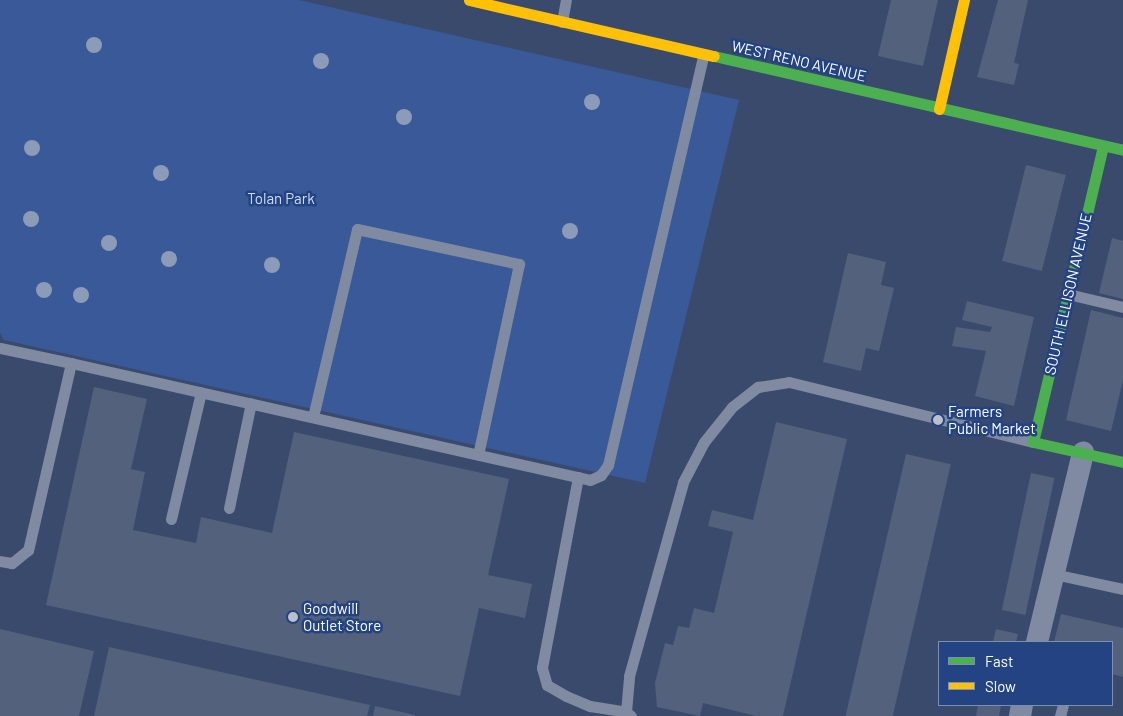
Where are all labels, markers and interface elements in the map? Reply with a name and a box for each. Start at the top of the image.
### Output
street label: WEST RENO AVENUE [730,37,868,85]
park label: Tolan Park [247,190,315,208]
street label: SOUTH ELLISON AVENUE [1041,211,1095,377]
place label: Farmers Public Market [948,402,1036,437]
marker: Farmers Public Market [932,414,944,426]
place label: Goodwill Outlet Store [303,599,381,634]
marker: Goodwill Outlet Store [287,611,299,623]
legend [938,641,1113,706]
text: Fast [985,652,1013,670]
text: Slow [985,677,1016,695]

